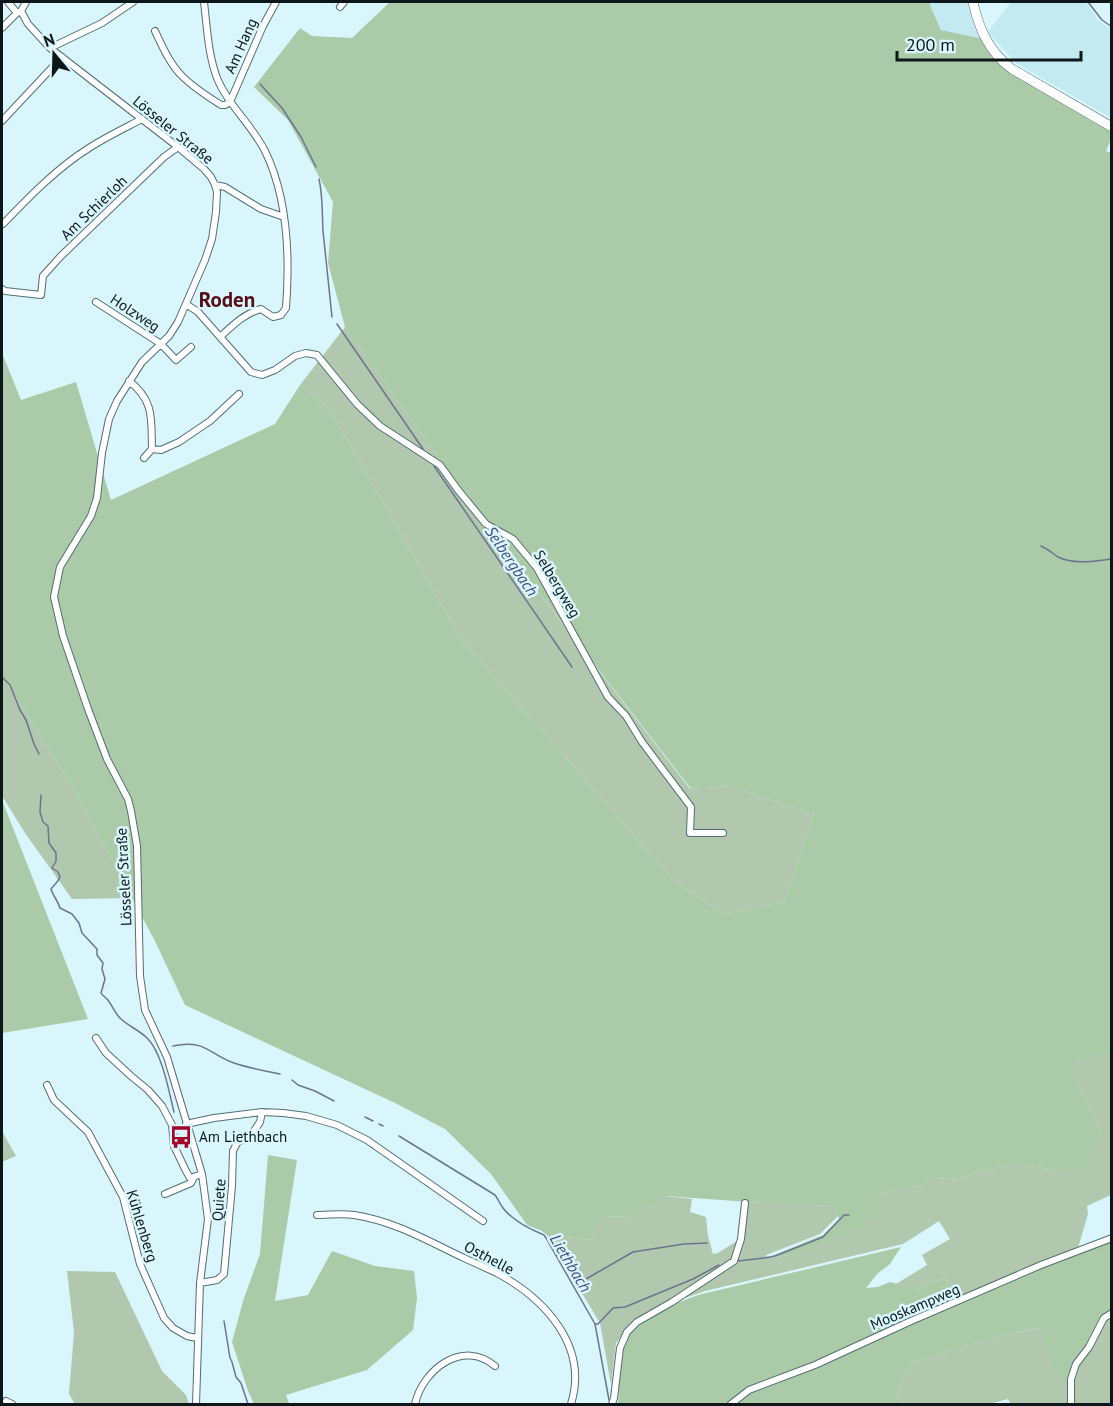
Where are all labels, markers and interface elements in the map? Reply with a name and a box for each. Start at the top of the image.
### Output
street label: Am Hang [220,15,261,76]
north arrow [24,24,84,84]
scale bar [897,24,1082,62]
text: N [41,29,57,51]
text: 200 m [906,33,955,56]
street label: Lösseler Straße [129,91,218,168]
street label: Am Schierloh [56,171,131,244]
district label: Roden [199,286,255,313]
street label: Holzweg [107,289,164,336]
water label: Selbergbach [481,522,543,600]
street label: Selbergweg [530,547,585,621]
street label: Lösseler Straße [111,827,136,927]
bus stop icon: Am Liethbach [168,1124,194,1150]
place label: Am Liethbach [199,1127,287,1146]
street label: Quiete [208,1178,229,1222]
street label: Kühlenberg [122,1187,162,1264]
water label: Liethbach [546,1230,596,1296]
street label: Osthelle [461,1237,517,1279]
street label: Mooskampweg [867,1279,962,1334]

